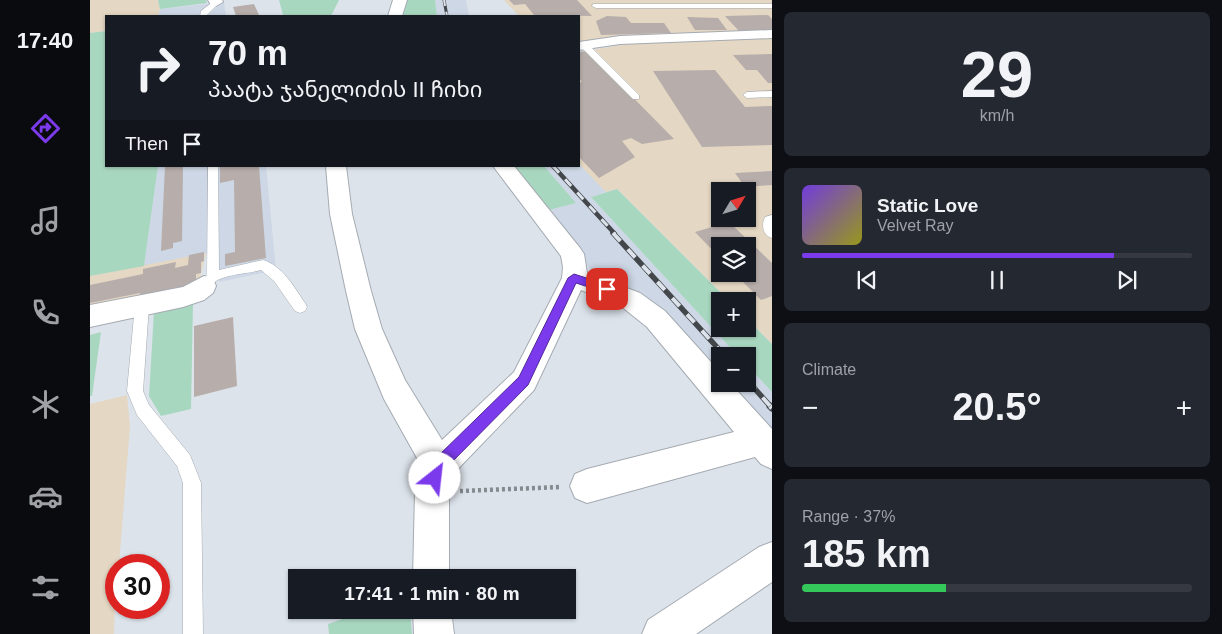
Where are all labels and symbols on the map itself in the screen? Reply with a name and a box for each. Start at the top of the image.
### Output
north arrow [711,182,756,228]
pin [586,268,628,310]
position arrow [408,451,460,503]
speed limit sign: 30 [105,554,170,619]

